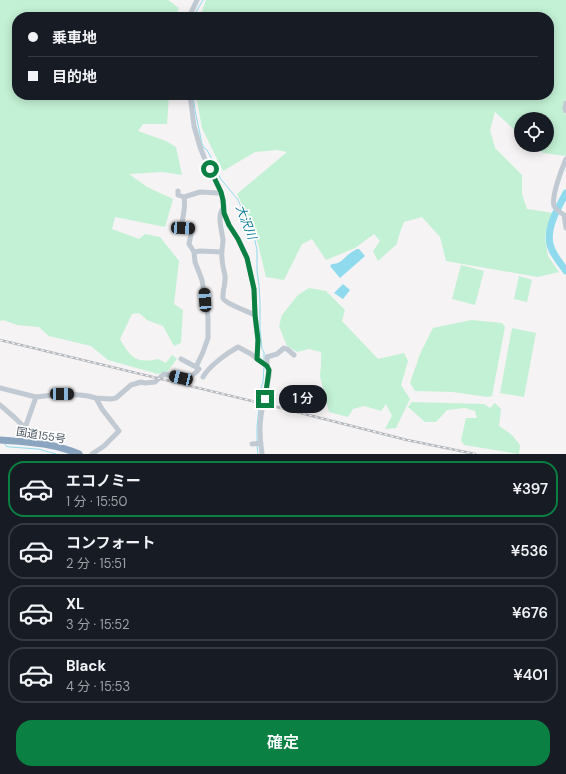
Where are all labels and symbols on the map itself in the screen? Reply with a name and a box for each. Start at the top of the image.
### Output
route start [201,160,219,178]
water label: 大沢川 [232,202,261,244]
car [171,221,195,235]
car [198,288,212,312]
car [168,369,194,387]
callout: 1 分 [279,385,327,413]
car [50,388,74,400]
route end [256,390,274,408]
street label: 国道155号 [15,424,67,446]

